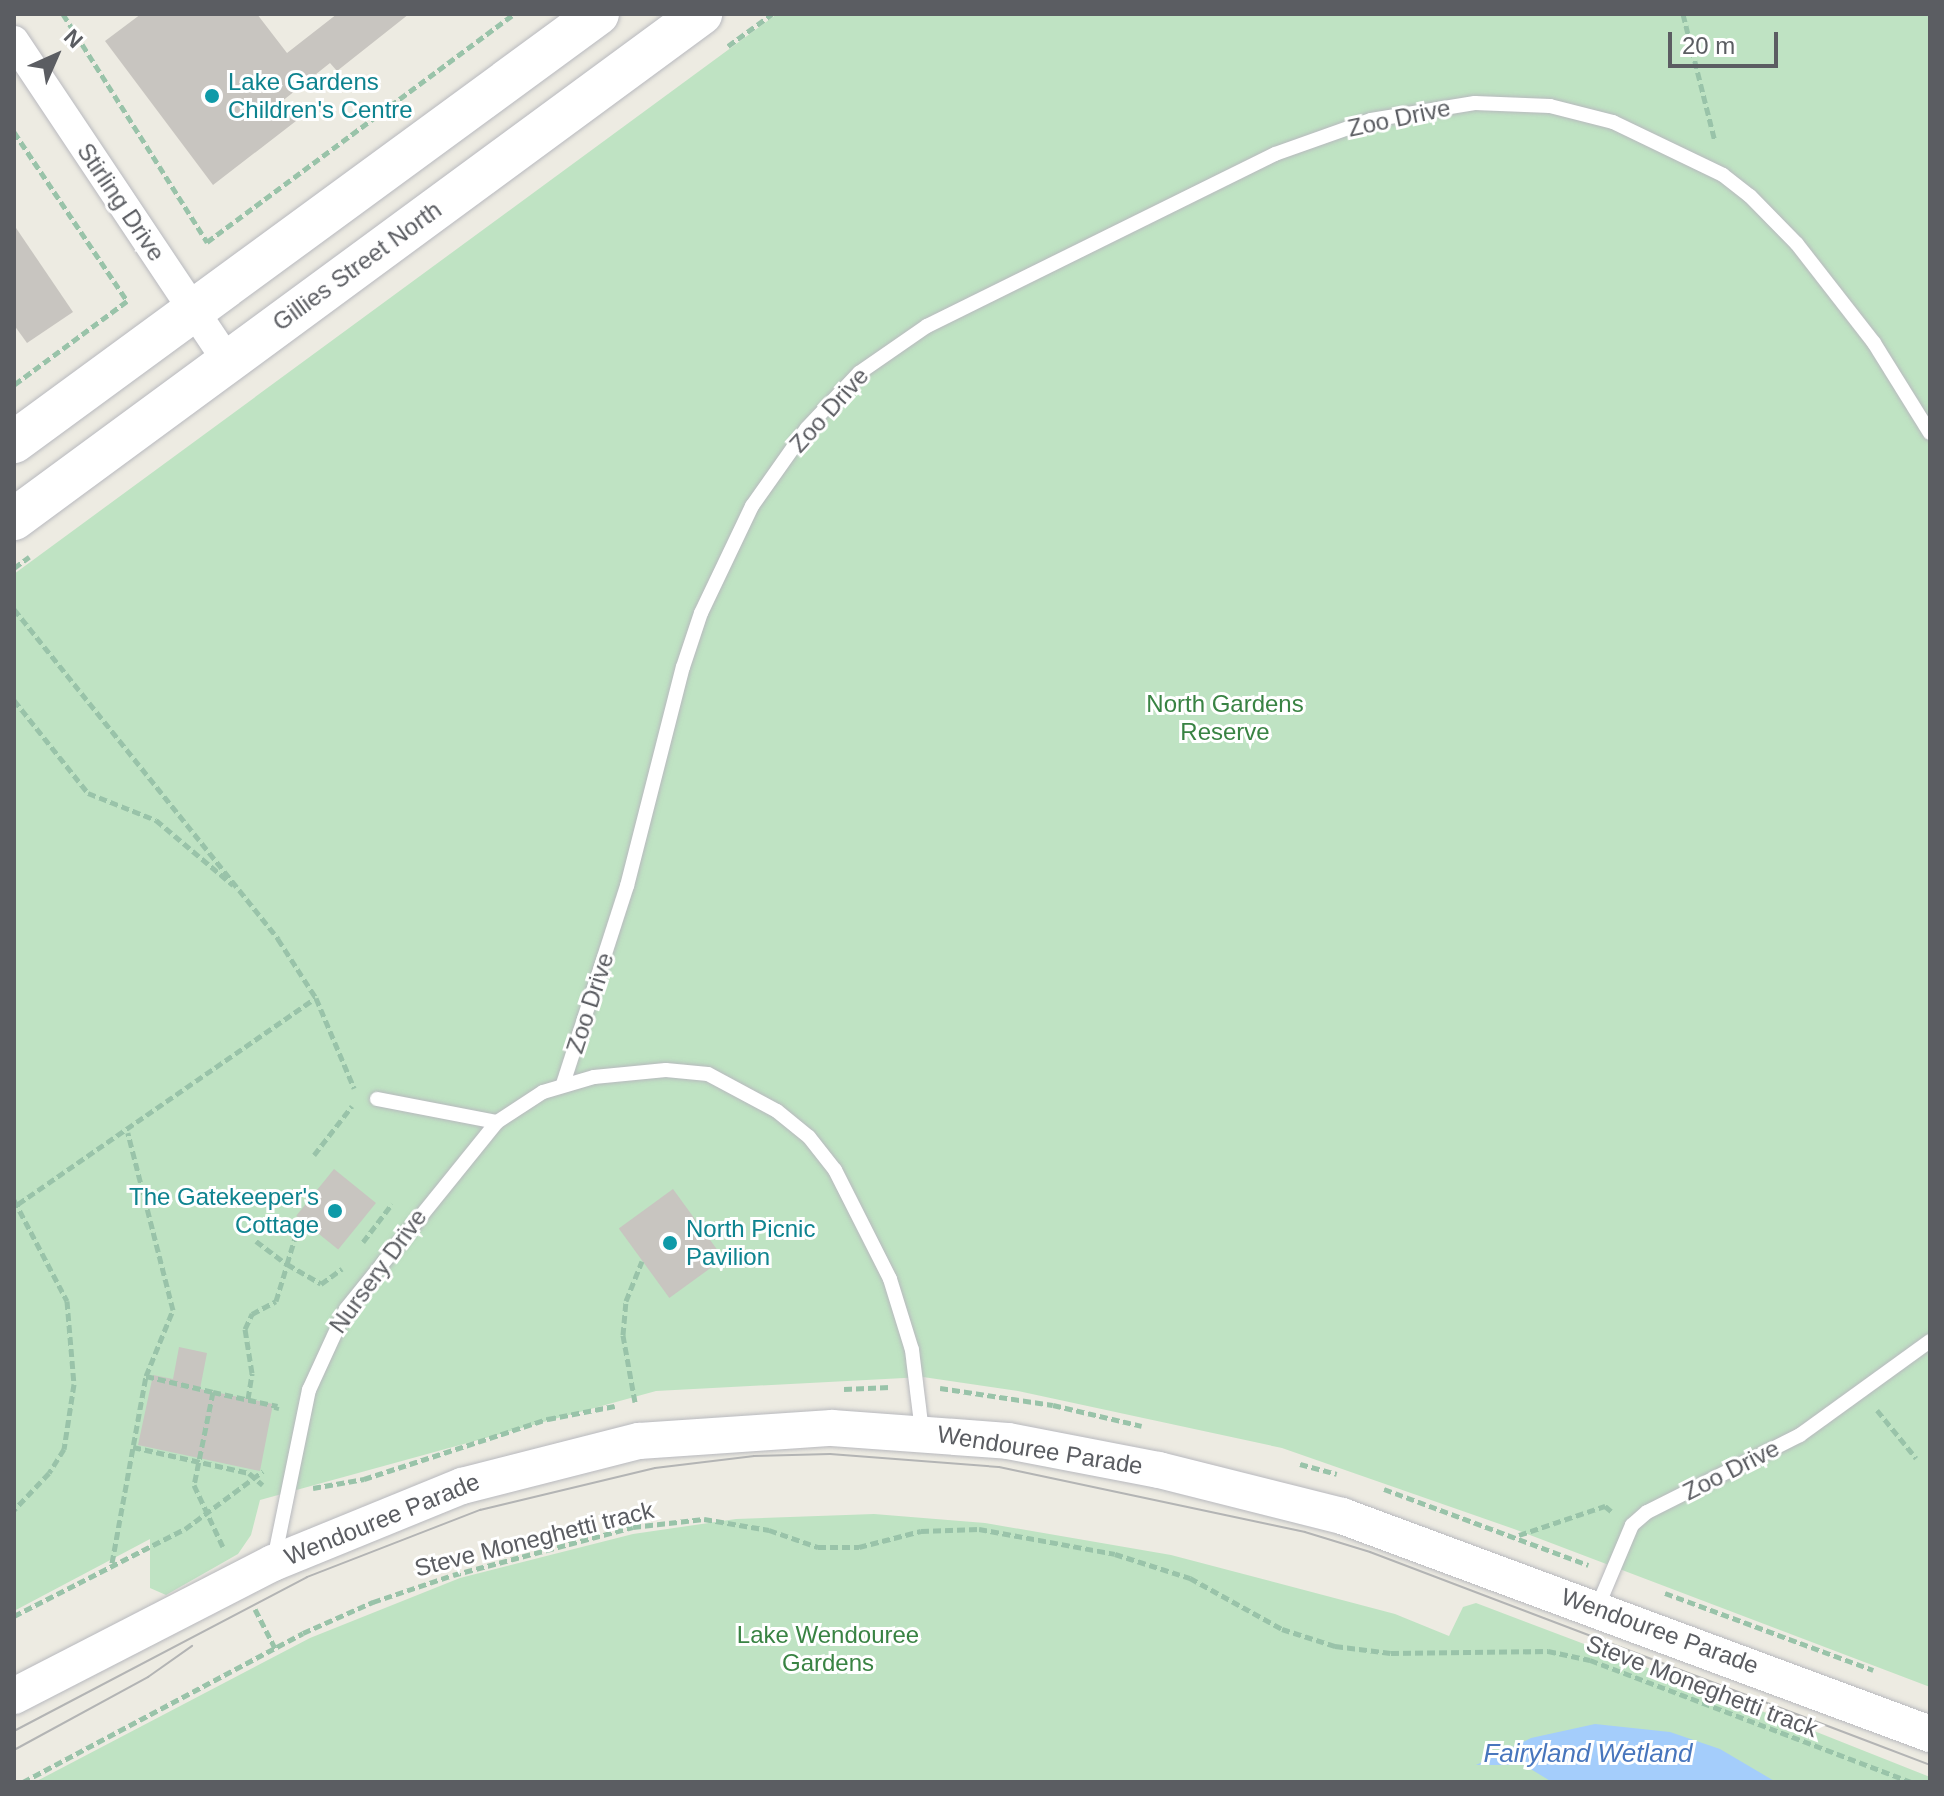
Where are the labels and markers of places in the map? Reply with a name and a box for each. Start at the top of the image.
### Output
place label: Lake Gardens Children's Centre [228,68,413,124]
marker: Lake Gardens Children's Centre [203,87,221,105]
place label: The Gatekeeper's Cottage [129,1183,319,1239]
marker: The Gatekeeper's Cottage [326,1202,344,1220]
place label: North Picnic Pavilion [686,1215,815,1271]
marker: North Picnic Pavilion [661,1234,679,1252]

